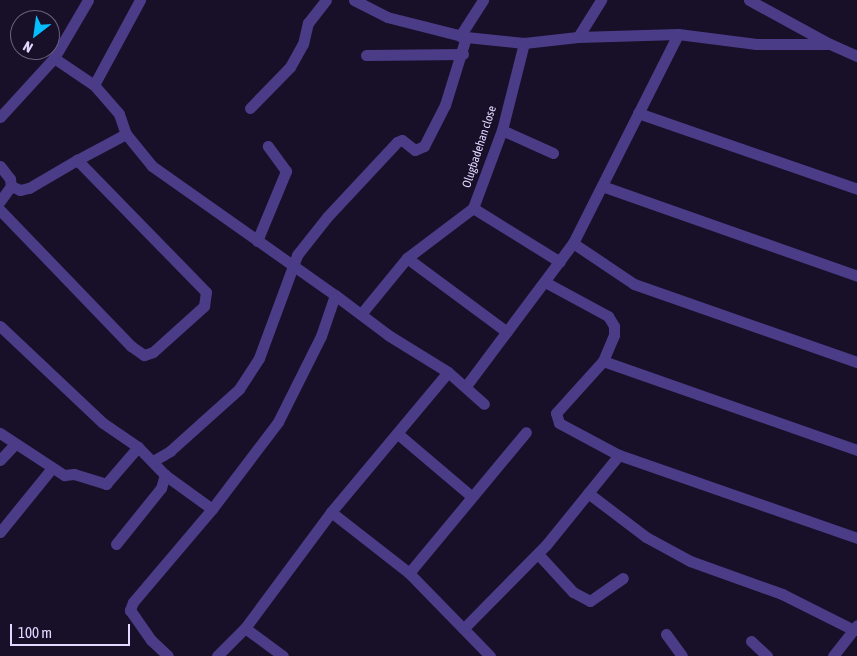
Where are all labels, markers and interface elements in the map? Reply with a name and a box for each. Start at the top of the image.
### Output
north arrow [10,10,60,60]
text: N [20,38,36,56]
street label: Olugbadehan close [460,104,500,190]
scale bar [12,614,132,646]
text: 100 m [18,624,52,641]

